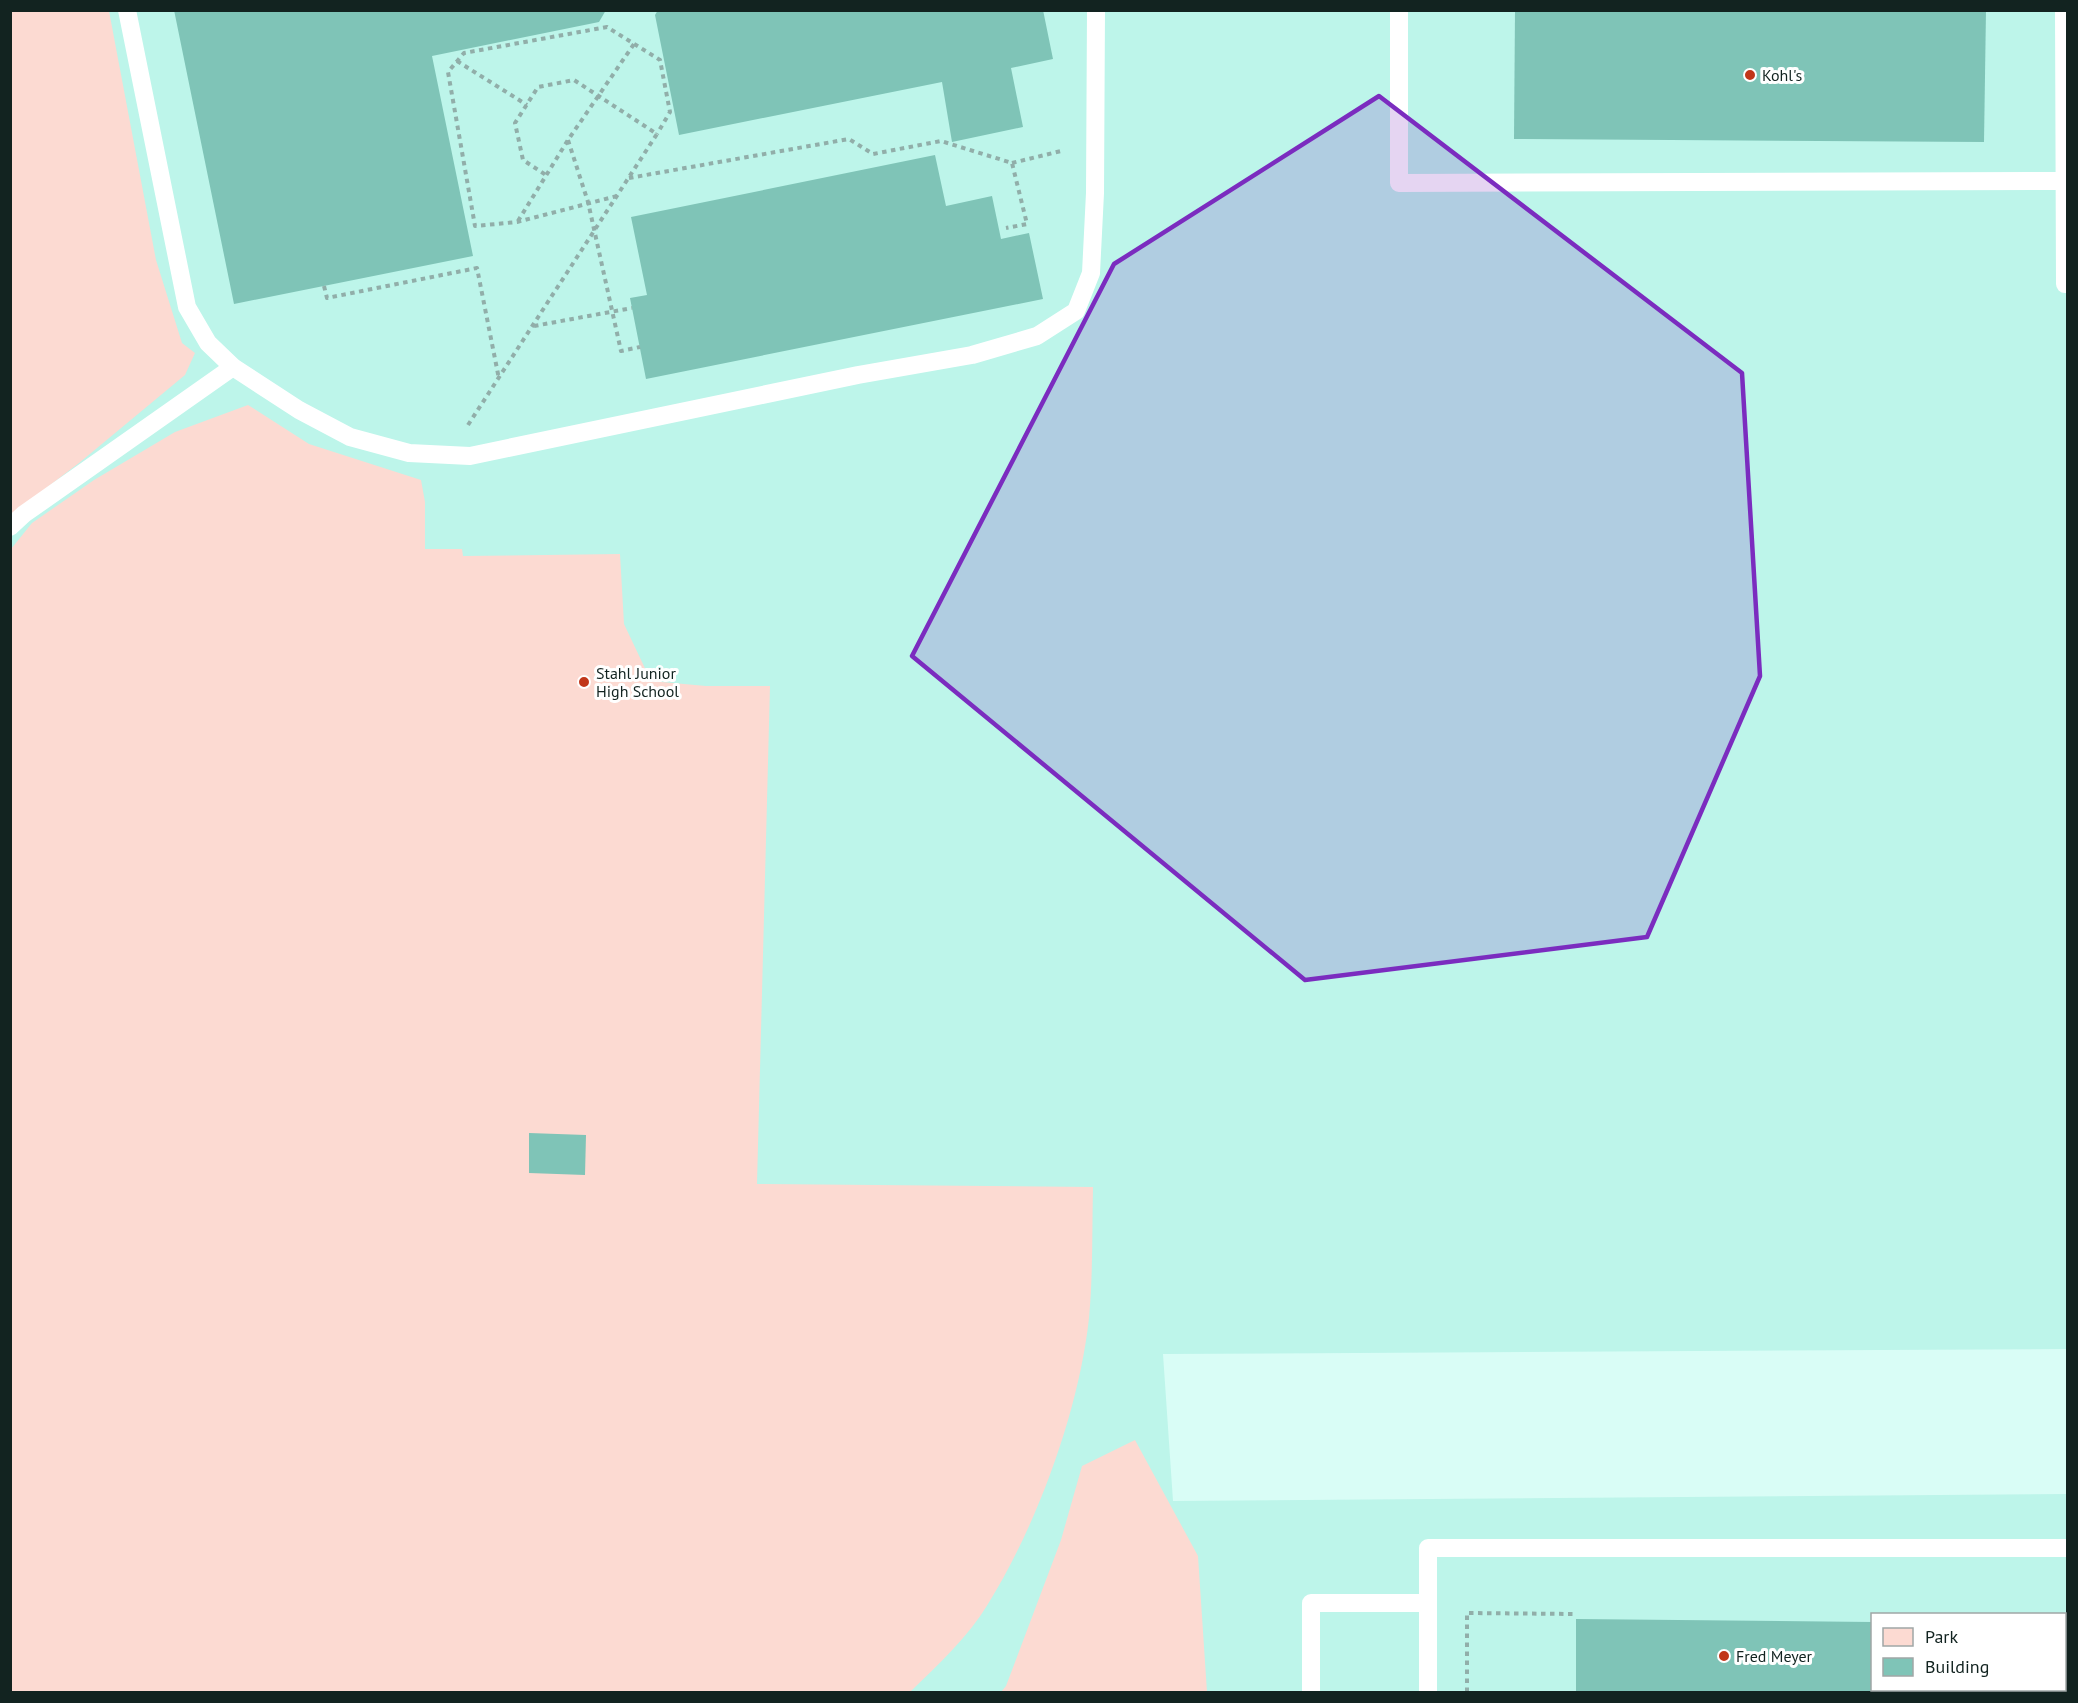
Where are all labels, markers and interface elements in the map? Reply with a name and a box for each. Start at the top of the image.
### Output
place label: Kohl's [1762,65,1802,85]
marker: Kohl's [1743,68,1757,82]
place label: Stahl Junior High School [596,663,679,701]
marker: Stahl Junior High School [577,675,591,689]
legend [1871,1613,2066,1691]
text: Park [1925,1625,1958,1648]
place label: Fred Meyer [1736,1646,1813,1666]
marker: Fred Meyer [1717,1649,1731,1663]
text: Building [1925,1655,1989,1678]

